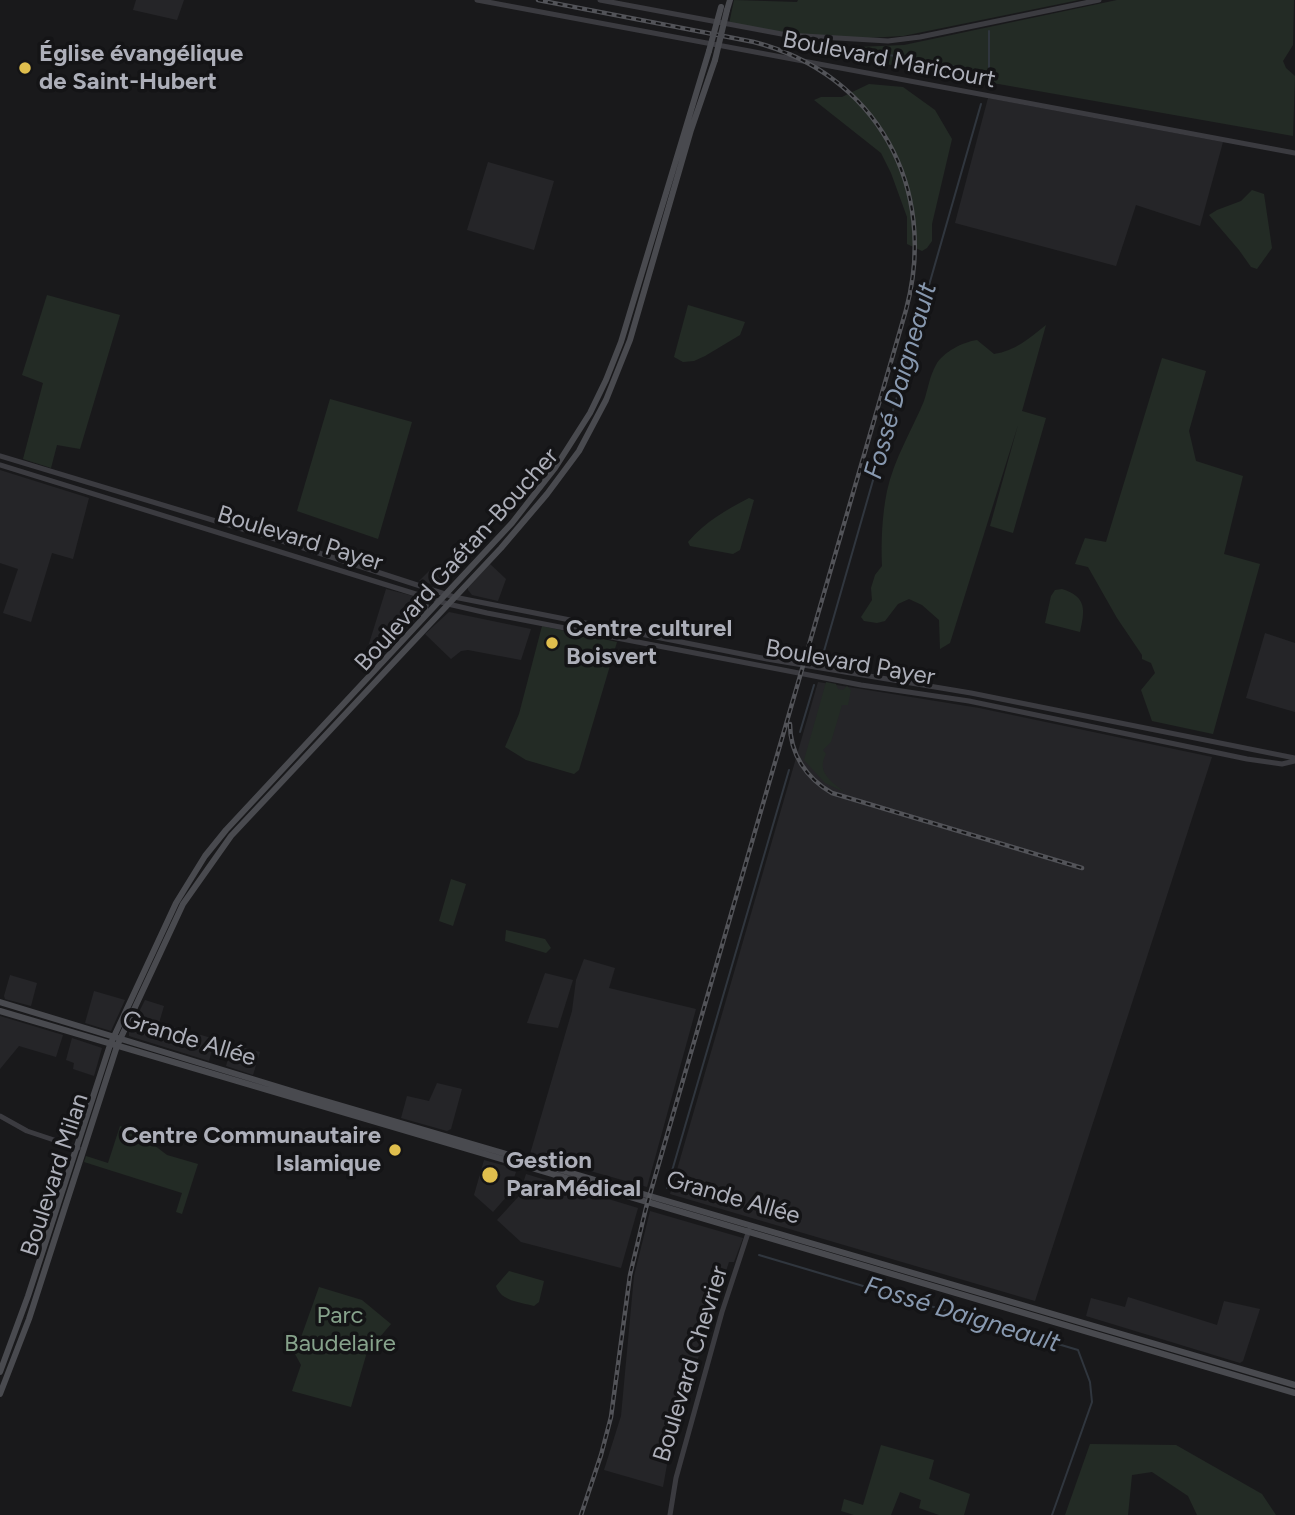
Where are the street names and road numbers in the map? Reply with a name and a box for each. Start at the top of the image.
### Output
street label: Boulevard Maricourt [780,25,998,95]
street label: Boulevard Gaétan-Boucher [349,442,565,678]
street label: Boulevard Payer [214,500,386,578]
street label: Boulevard Payer [763,634,937,692]
street label: Grande Allée [119,1005,259,1073]
street label: Boulevard Milan [15,1090,95,1260]
street label: Grande Allée [663,1165,803,1231]
street label: Boulevard Chevrier [647,1263,735,1465]

